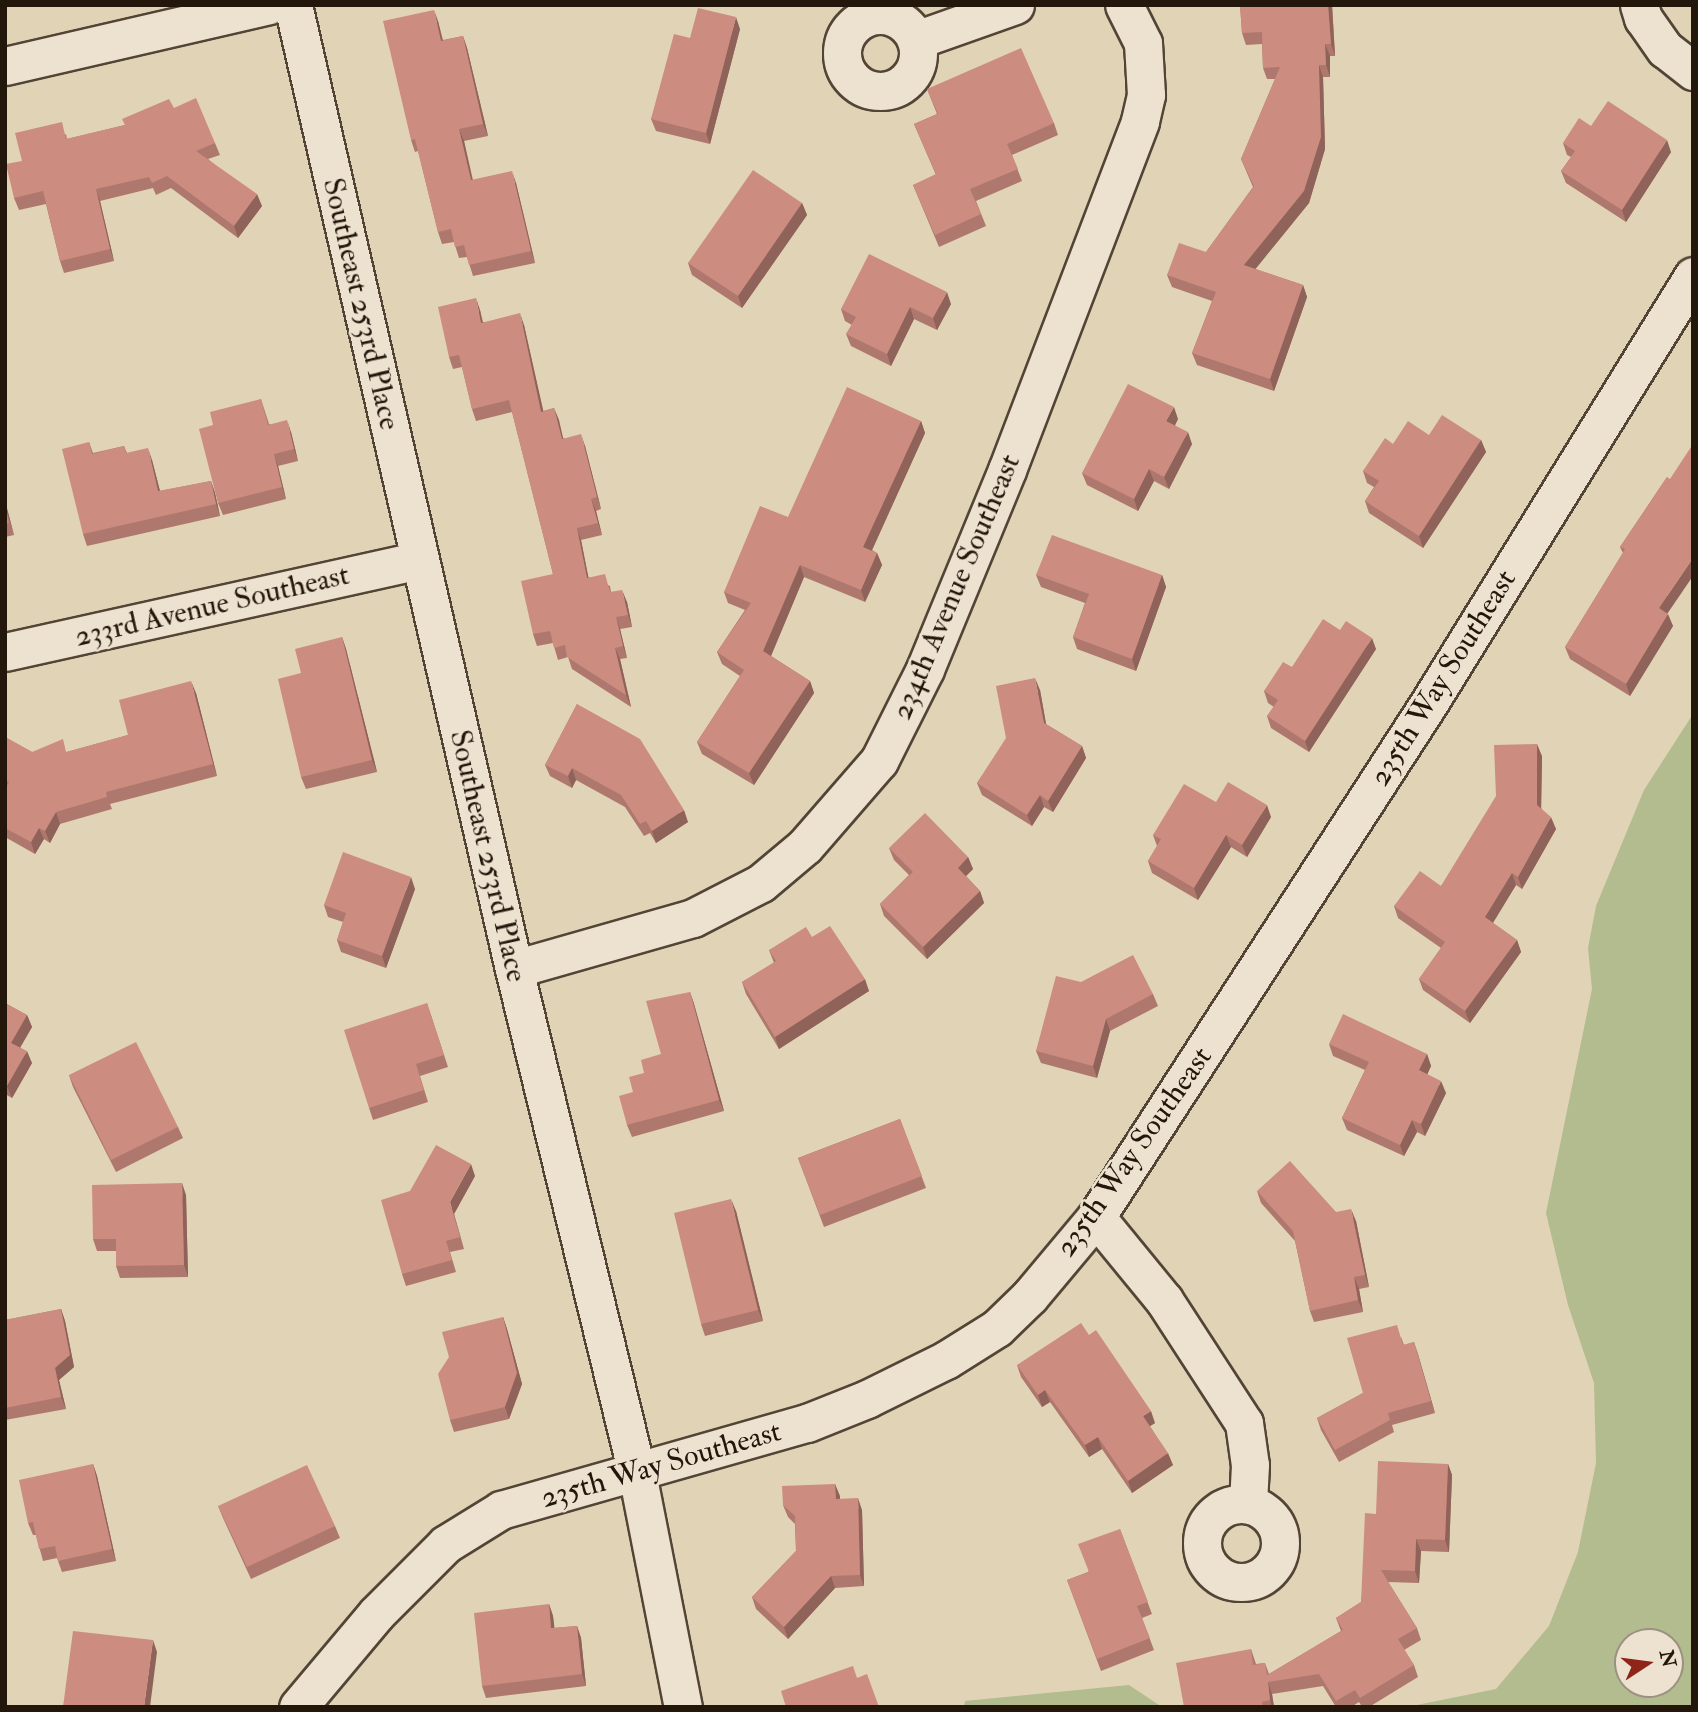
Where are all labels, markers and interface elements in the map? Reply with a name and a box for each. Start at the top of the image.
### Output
street label: Southeast 253rd Place [315,175,407,433]
street label: 234th Avenue Southeast [884,449,1028,725]
street label: 233rd Avenue Southeast [71,557,353,655]
street label: 235th Way Southeast [1362,563,1524,793]
street label: Southeast 253rd Place [442,727,534,985]
street label: 235th Way Southeast [1048,1040,1220,1264]
street label: 235th Way Southeast [537,1414,785,1516]
north arrow [1614,1628,1684,1698]
text: N [1654,1648,1681,1670]

